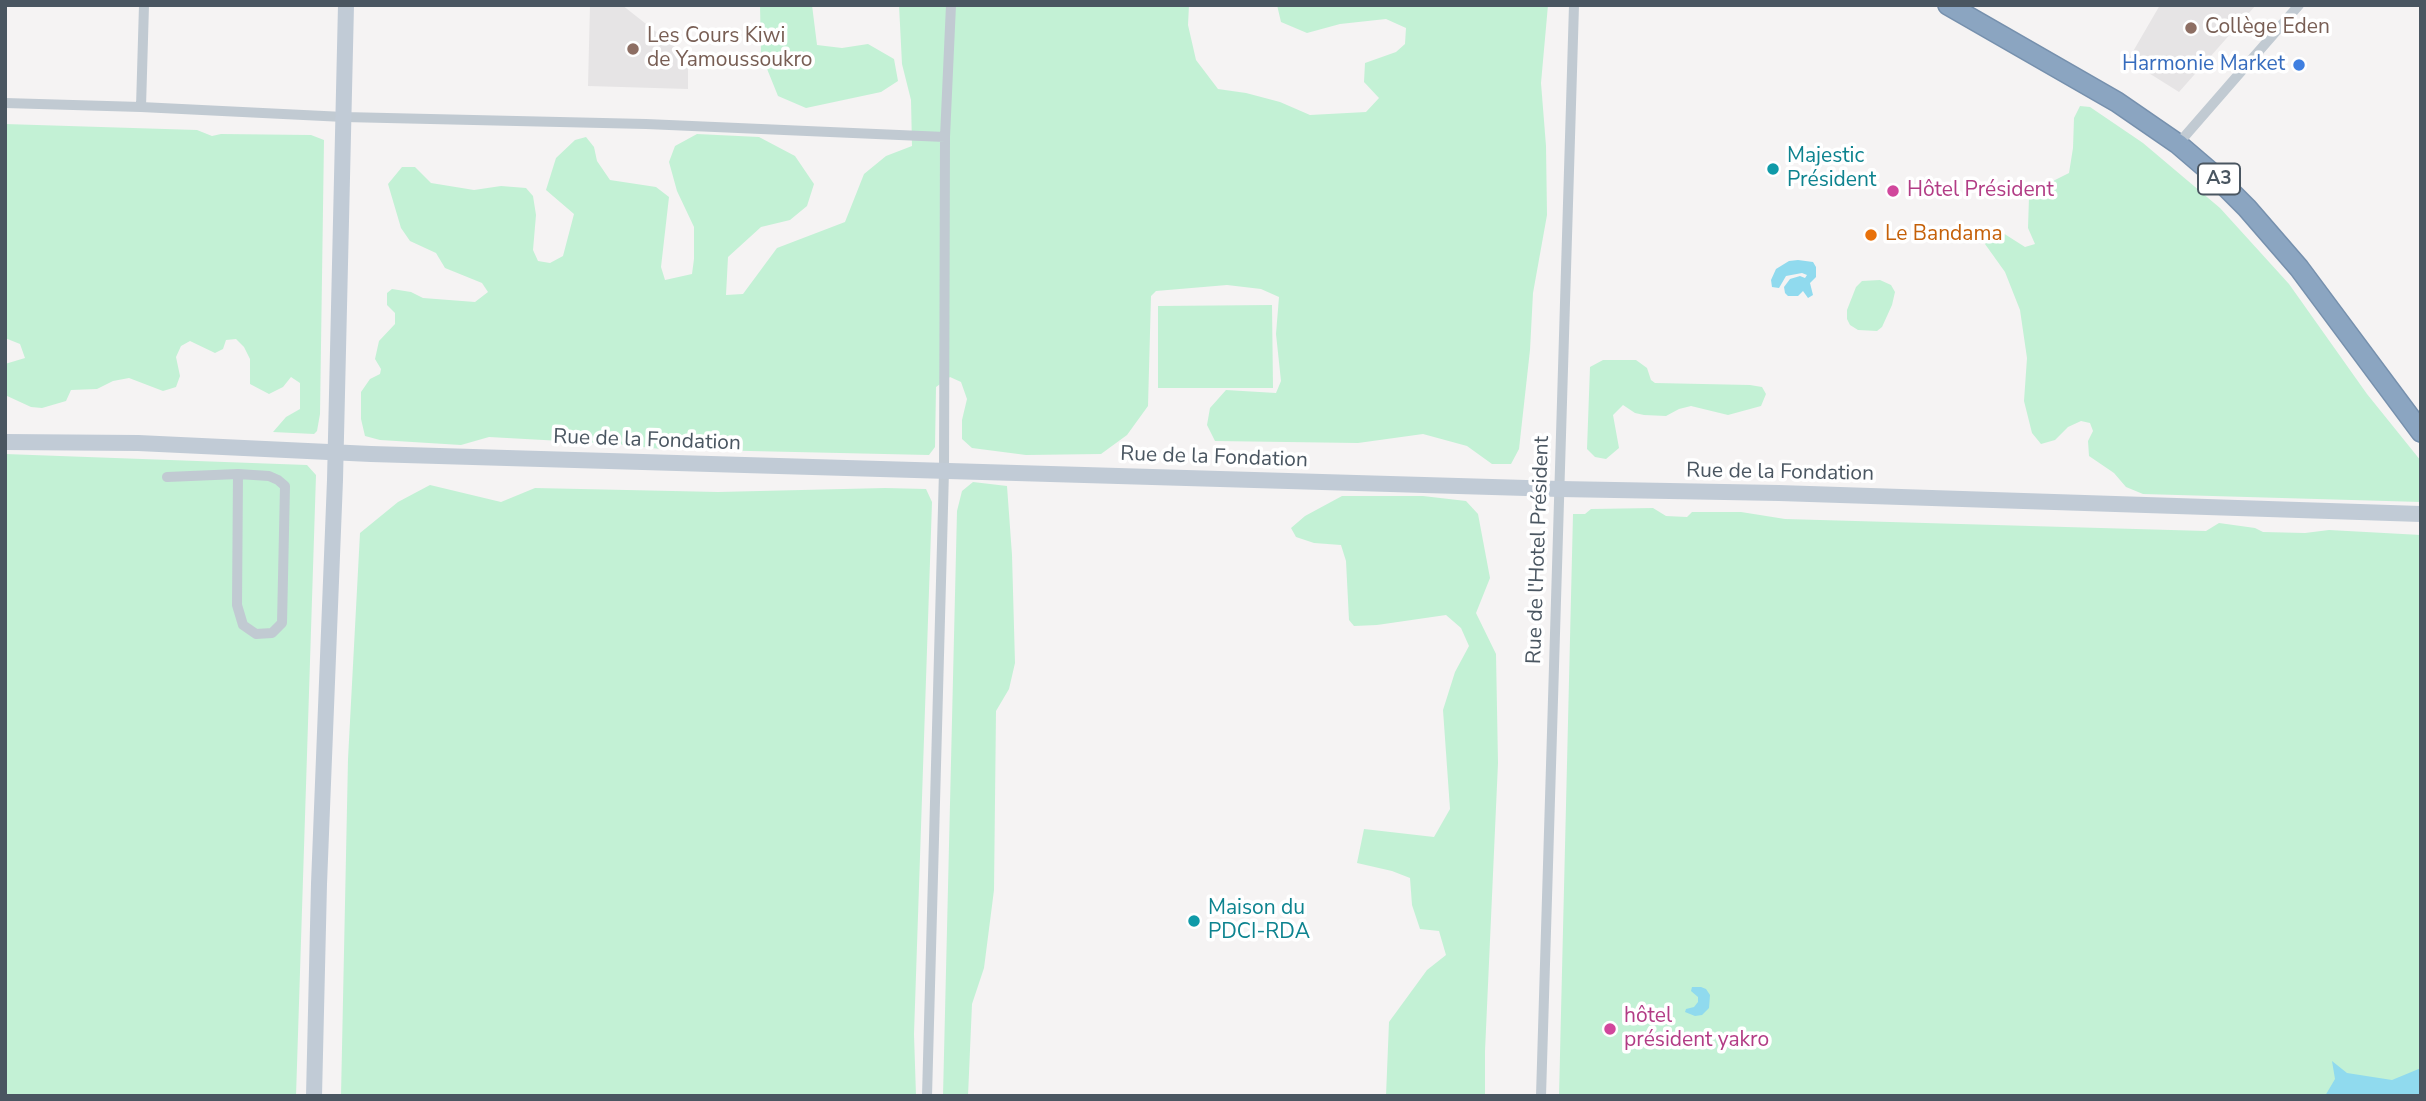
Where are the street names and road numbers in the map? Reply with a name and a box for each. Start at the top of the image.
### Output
road number: A3 [2198,164,2240,195]
street label: Rue de la Fondation [553,425,741,457]
street label: Rue de l'Hotel Président [1522,436,1556,664]
street label: Rue de la Fondation [1120,442,1308,474]
street label: Rue de la Fondation [1686,459,1874,487]

